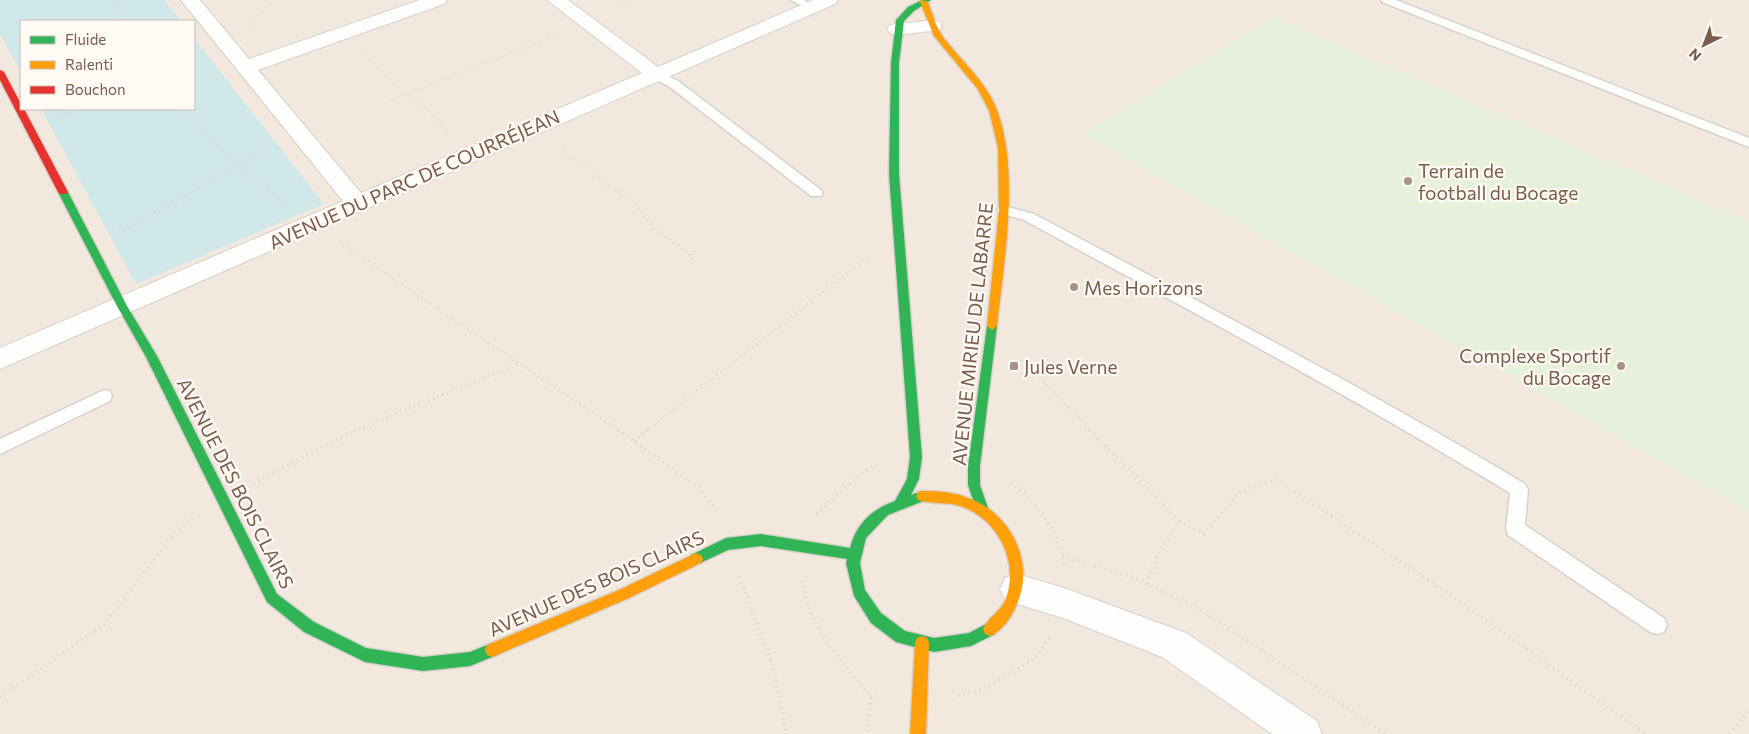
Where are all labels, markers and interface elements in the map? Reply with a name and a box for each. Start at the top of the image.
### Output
legend [20,20,195,110]
north arrow [1679,20,1729,70]
text: Fluide [65,30,106,48]
text: N [1685,45,1705,65]
text: Ralenti [65,55,113,73]
text: Bouchon [65,80,126,98]
street label: AVENUE DU PARC DE COURRÉJEAN [265,104,563,254]
place label: Terrain de football du Bocage [1418,159,1578,204]
marker: Terrain de football du Bocage [1402,175,1414,187]
street label: AVENUE MIRIEU DE LABARRE [947,201,997,467]
place label: Mes Horizons [1084,276,1203,299]
marker: Mes Horizons [1068,281,1080,293]
place label: Complexe Sportif du Bocage [1459,344,1611,389]
place label: Jules Verne [1024,355,1118,378]
marker: Jules Verne [1008,360,1020,372]
marker: Complexe Sportif du Bocage [1615,360,1627,372]
street label: AVENUE DES BOIS CLAIRS [173,374,299,592]
street label: AVENUE DES BOIS CLAIRS [485,525,707,641]

